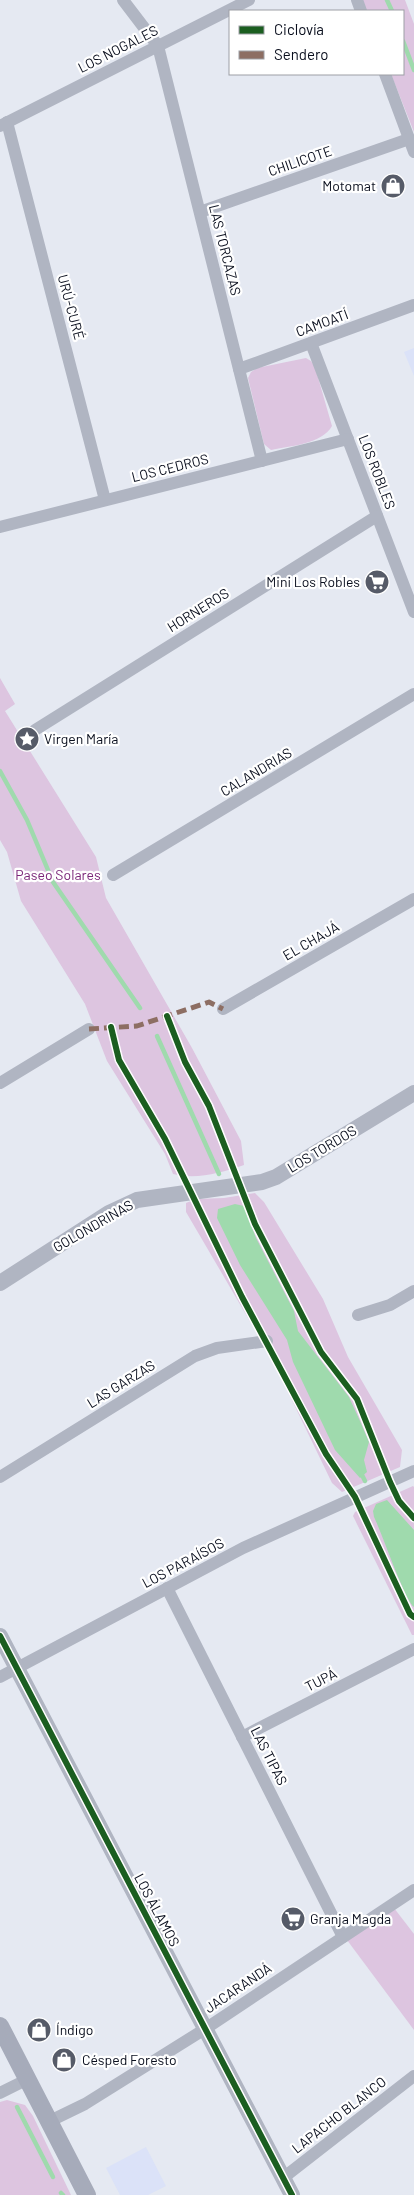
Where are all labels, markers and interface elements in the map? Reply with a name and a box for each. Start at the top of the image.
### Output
legend [229,10,404,75]
text: Ciclovía [274,20,324,38]
street label: LOS NOGALES [75,21,161,76]
text: Sendero [274,45,328,63]
street label: CHILICOTE [266,142,334,179]
shop icon: Motomat [380,173,406,199]
place label: Motomat [322,177,376,194]
street label: LAS TORCAZAS [206,203,245,297]
street label: URÚ-CURÉ [55,272,88,341]
street label: CAMOATÍ [293,305,351,340]
street label: LOS ROBLES [356,432,399,511]
street label: LOS CEDROS [130,450,210,485]
supermarket icon: Mini Los Robles [364,569,390,595]
place label: Mini Los Robles [266,573,360,590]
street label: HORNEROS [164,584,232,635]
place icon: Virgen María [14,726,40,752]
place label: Virgen María [44,730,118,747]
street label: CALANDRIAS [217,744,295,800]
park label: Paseo Solares [15,866,101,883]
street label: EL CHAJÁ [280,917,342,963]
street label: LOS TORDOS [284,1121,359,1176]
street label: GOLONDRINAS [50,1196,136,1255]
street label: LAS GARZAS [84,1356,158,1411]
street label: LOS PARAÍSOS [139,1534,227,1591]
street label: TUPÁ [302,1664,340,1695]
street label: LAS TIPAS [248,1724,291,1788]
street label: LOS ÁLAMOS [131,1870,184,1949]
supermarket icon: Granja Magda [280,1906,306,1932]
place label: Granja Magda [310,1910,391,1927]
street label: JACARANDÁ [201,1959,275,2016]
shop icon: Índigo [26,2017,52,2043]
place label: Índigo [56,2021,93,2038]
shop icon: Césped Foresto [51,2047,77,2073]
place label: Césped Foresto [82,2051,177,2068]
street label: LAPACHO BLANCO [288,2073,389,2157]

